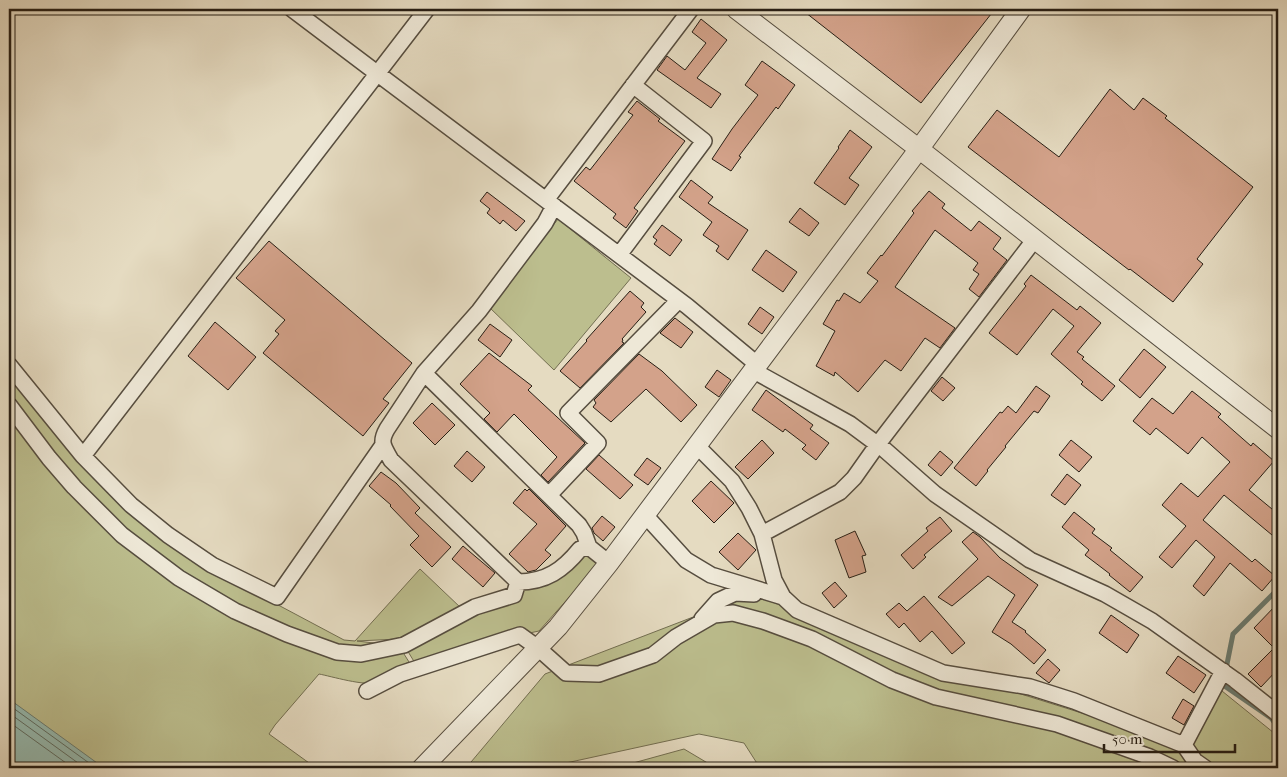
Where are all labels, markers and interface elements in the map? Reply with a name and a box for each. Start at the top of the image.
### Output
scale bar [1104,722,1236,754]
text: 50 m [1112,730,1143,748]

